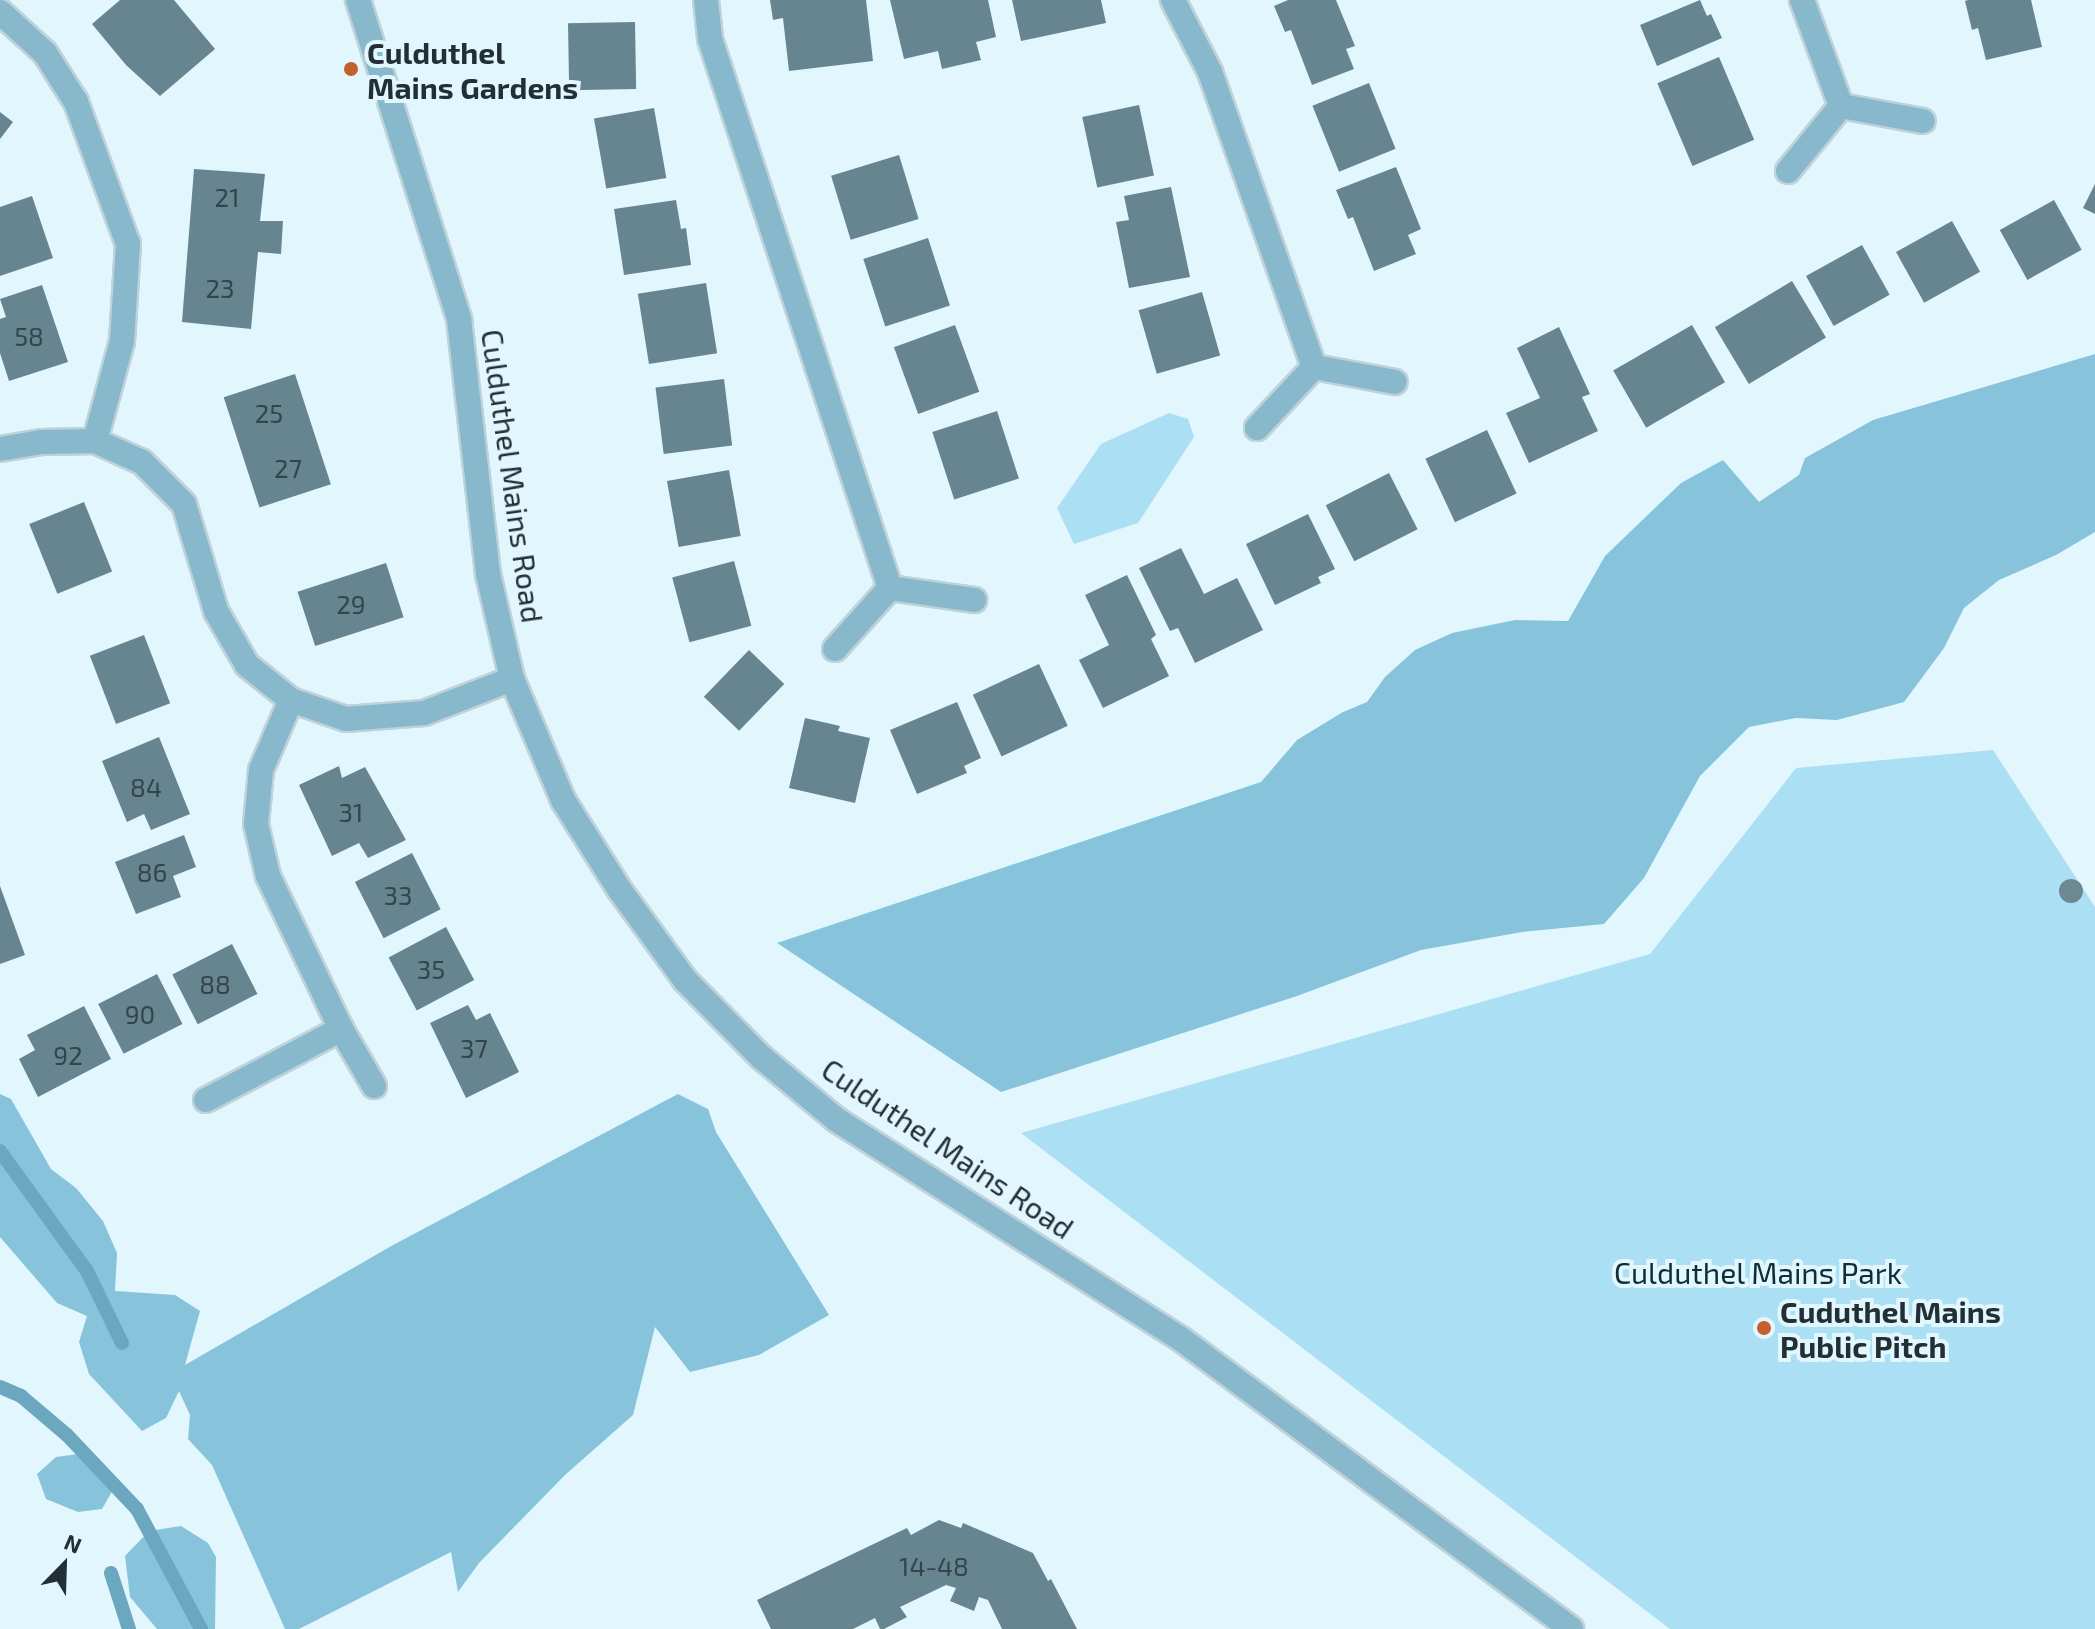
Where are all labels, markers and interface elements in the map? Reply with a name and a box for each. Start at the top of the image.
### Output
place label: Culduthel Mains Gardens [367,34,578,104]
marker: Culduthel Mains Gardens [342,60,360,78]
house number: 21 [215,181,239,213]
house number: 23 [205,272,235,304]
house number: 58 [14,320,44,352]
street label: Culduthel Mains Road [475,327,551,625]
house number: 25 [255,397,283,429]
house number: 27 [274,452,302,484]
house number: 29 [336,588,366,620]
house number: 84 [130,771,162,803]
house number: 31 [339,796,363,828]
house number: 86 [137,856,167,888]
house number: 33 [384,879,412,911]
house number: 35 [417,953,445,985]
house number: 88 [199,968,231,1000]
house number: 90 [125,998,155,1030]
house number: 37 [460,1032,488,1064]
house number: 92 [53,1039,83,1071]
street label: Culduthel Mains Road [815,1050,1081,1246]
park label: Culduthel Mains Park [1614,1254,1902,1290]
place label: Cuduthel Mains Public Pitch [1780,1293,2001,1364]
marker: Cuduthel Mains Public Pitch [1755,1319,1773,1337]
north arrow [24,1525,104,1605]
text: N [61,1528,86,1558]
house number: 14-48 [899,1550,969,1582]

